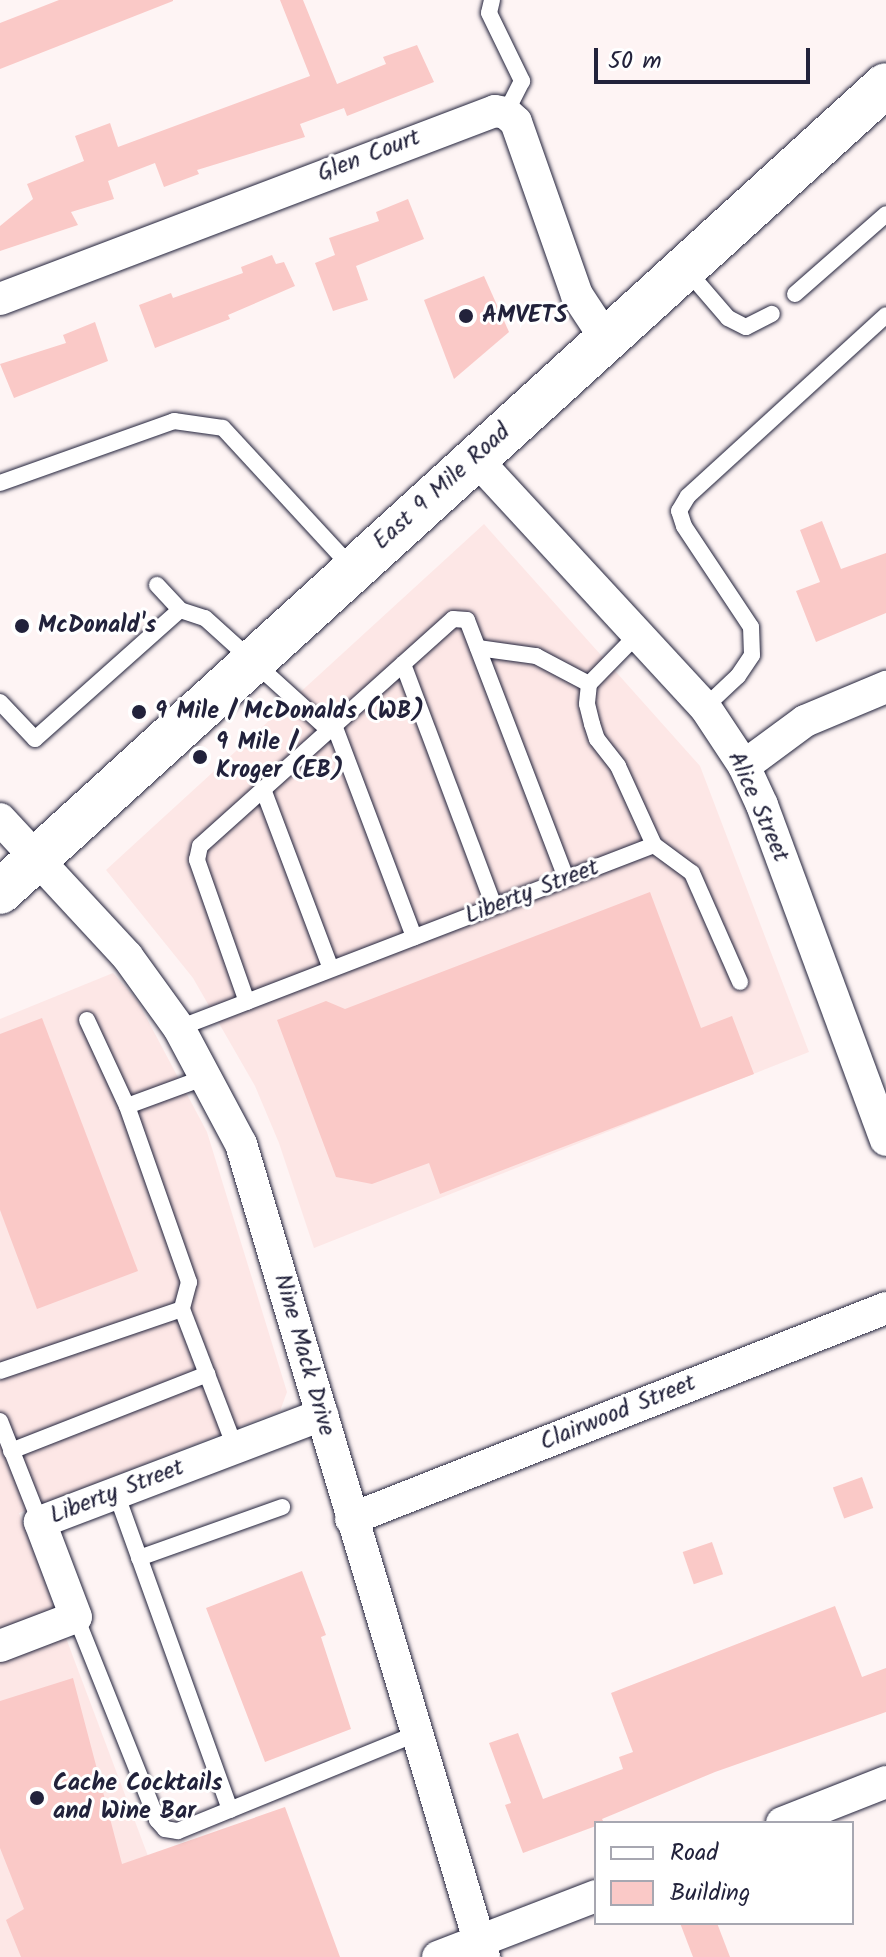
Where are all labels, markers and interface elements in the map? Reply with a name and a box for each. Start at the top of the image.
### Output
scale bar [598,32,814,82]
text: 50 m [608,42,662,81]
street label: Glen Court [314,123,424,189]
place label: AMVETS [482,302,568,330]
marker: AMVETS [457,307,475,325]
street label: East 9 Mile Road [367,418,517,556]
place label: McDonald's [38,612,156,640]
marker: McDonald's [13,617,31,635]
place label: 9 Mile / McDonalds (WB) [155,698,424,726]
marker: 9 Mile / McDonalds (WB) [130,703,148,721]
place label: 9 Mile / Kroger (EB) [216,729,344,785]
street label: Alice Street [721,747,795,867]
marker: 9 Mile / Kroger (EB) [191,748,209,766]
street label: Liberty Street [461,853,603,931]
street label: Nine Mack Drive [267,1271,341,1439]
street label: Clairwood Street [536,1369,700,1457]
street label: Liberty Street [46,1453,188,1531]
place label: Cache Cocktails and Wine Bar [53,1770,222,1826]
marker: Cache Cocktails and Wine Bar [28,1789,46,1807]
legend [594,1821,854,1925]
text: Road [670,1834,718,1873]
text: Building [670,1874,750,1913]

